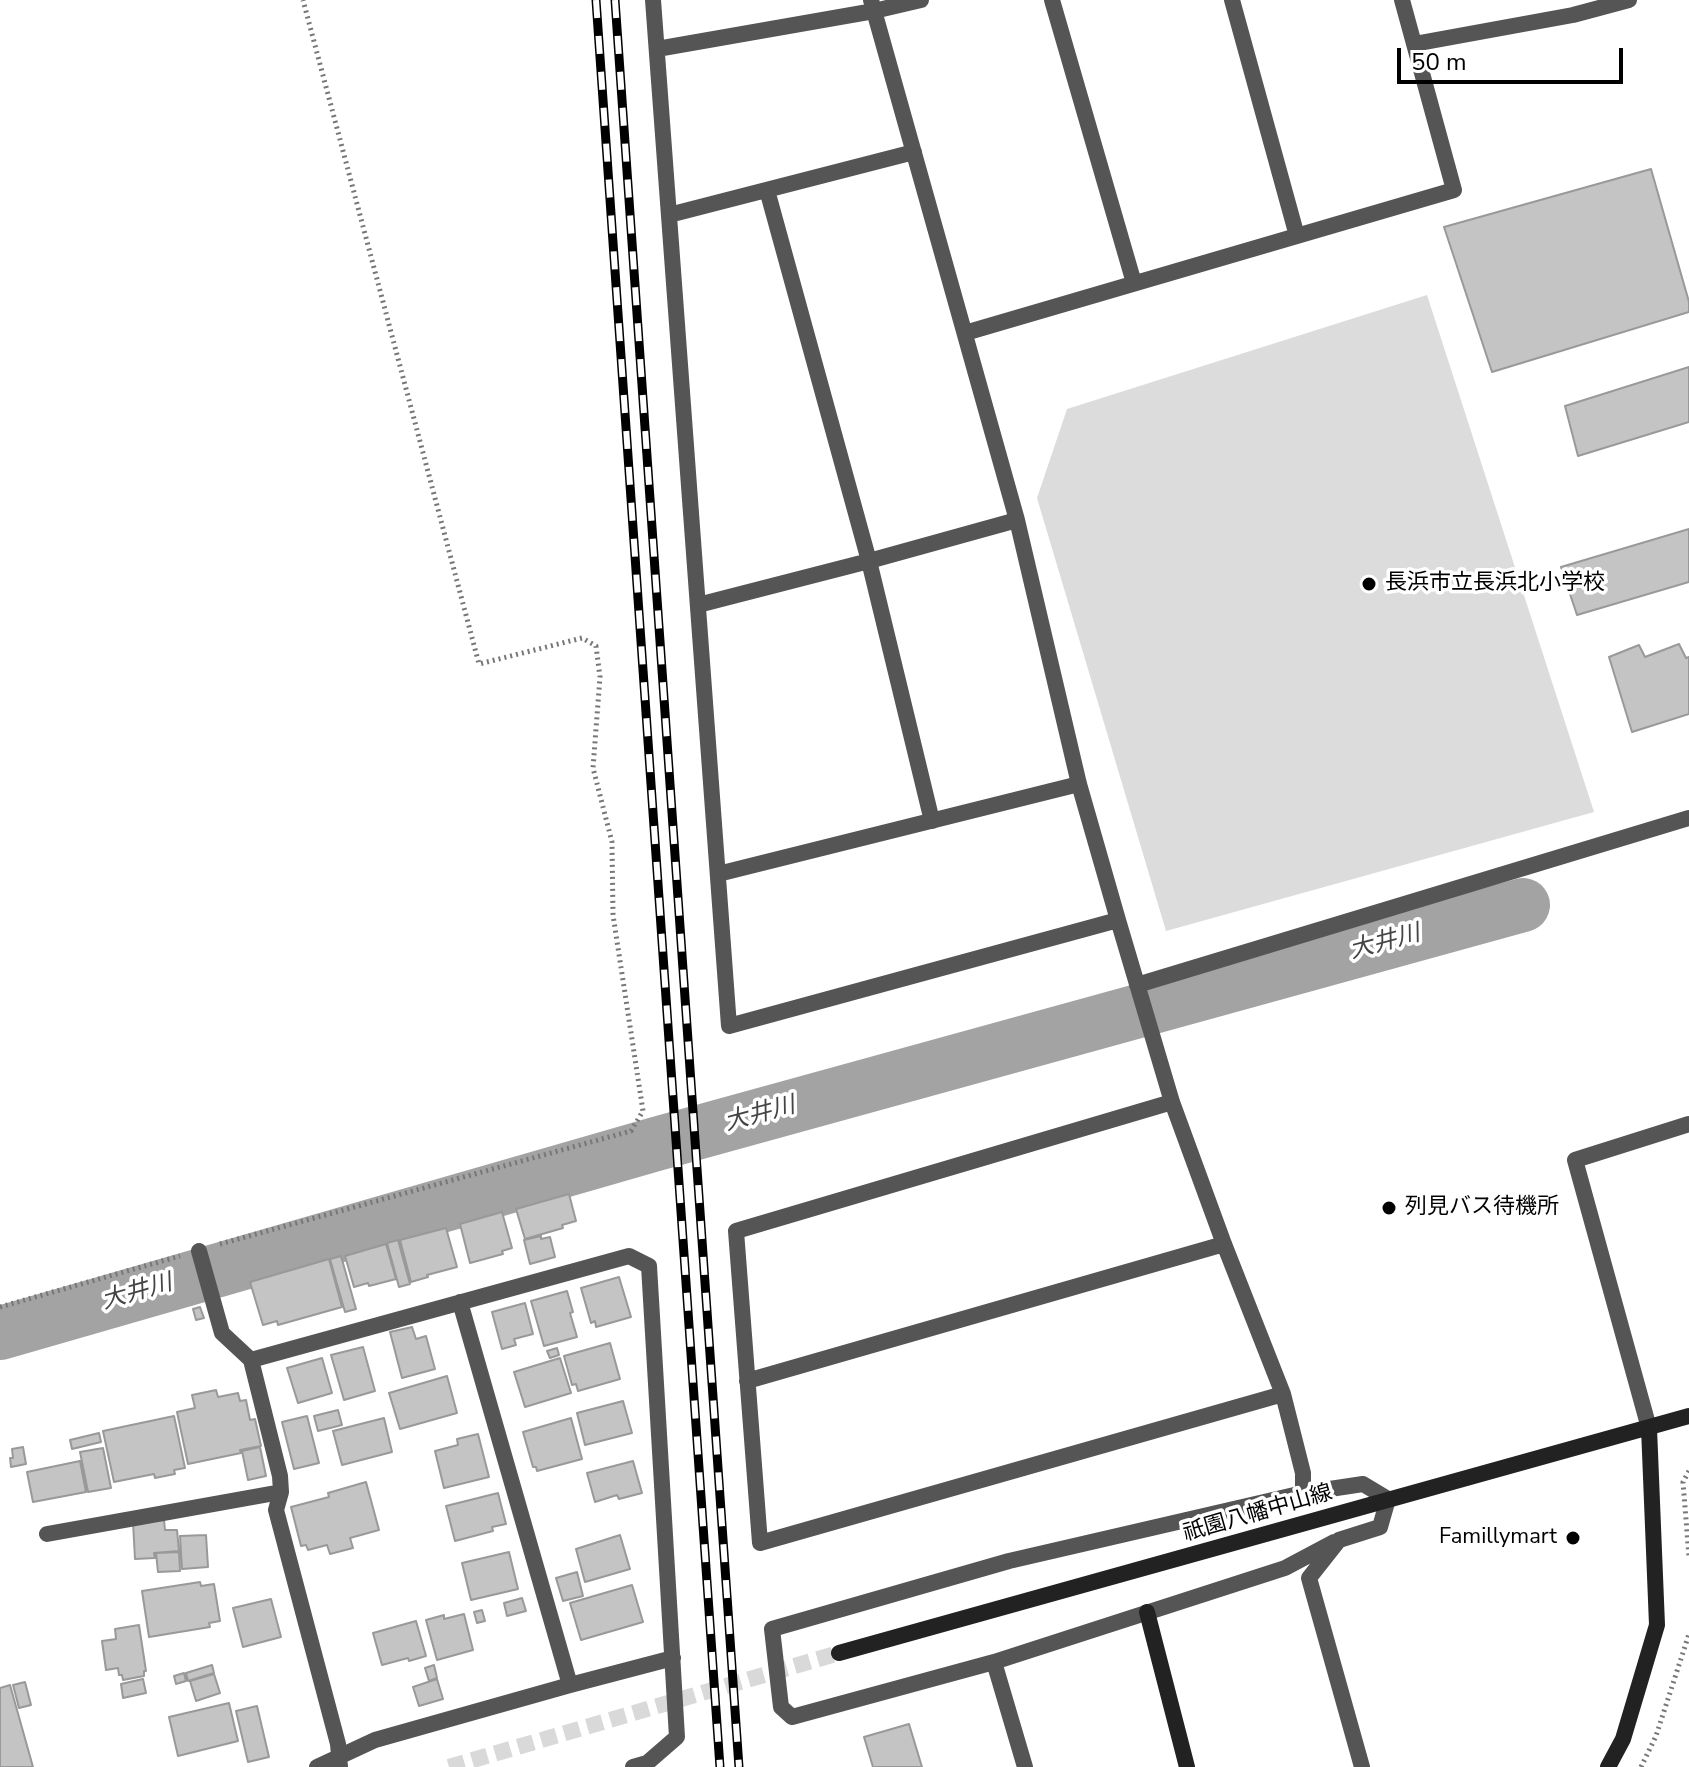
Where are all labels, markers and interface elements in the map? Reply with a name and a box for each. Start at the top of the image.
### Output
scale bar [1401,32,1627,82]
text: 50 m [1411,46,1467,78]
place label: 長浜市立長浜北小学校 [1385,571,1605,597]
marker: 長浜市立長浜北小学校 [1360,575,1378,593]
water label: 大井川 [1346,920,1424,966]
water label: 大井川 [721,1092,799,1138]
place label: 列見バス待機所 [1405,1195,1559,1221]
marker: 列見バス待機所 [1380,1199,1398,1217]
water label: 大井川 [98,1269,176,1317]
street label: 祇園八幡中山線 [1180,1480,1336,1548]
place label: Famillymart [1439,1525,1557,1551]
marker: Famillymart [1564,1529,1582,1547]

